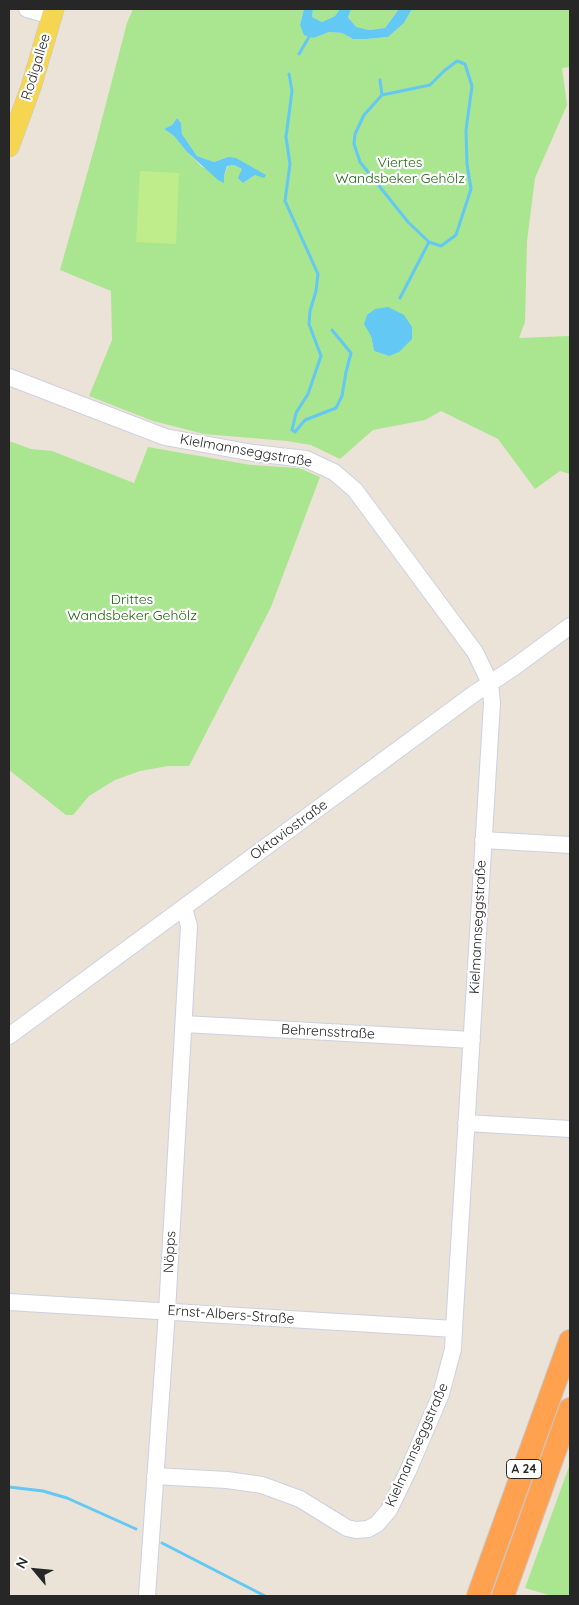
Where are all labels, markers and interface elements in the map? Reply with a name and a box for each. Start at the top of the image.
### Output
street label: Rodigallee [18,32,54,102]
park label: Viertes Wandsbeker Gehölz [335,155,465,188]
street label: Kielmannseggstraße [178,431,314,471]
park label: Drittes Wandsbeker Gehölz [67,592,197,624]
street label: Oktaviostraße [247,796,331,864]
street label: Kielmannseggstraße [466,860,490,994]
street label: Behrensstraße [281,1021,375,1043]
street label: Nöpps [161,1230,179,1274]
street label: Ernst-Albers-Straße [167,1302,295,1328]
street label: Kielmannseggstraße [382,1380,452,1510]
road number: A 24 [506,1460,542,1478]
north arrow [10,1545,60,1595]
text: N [11,1554,32,1572]

